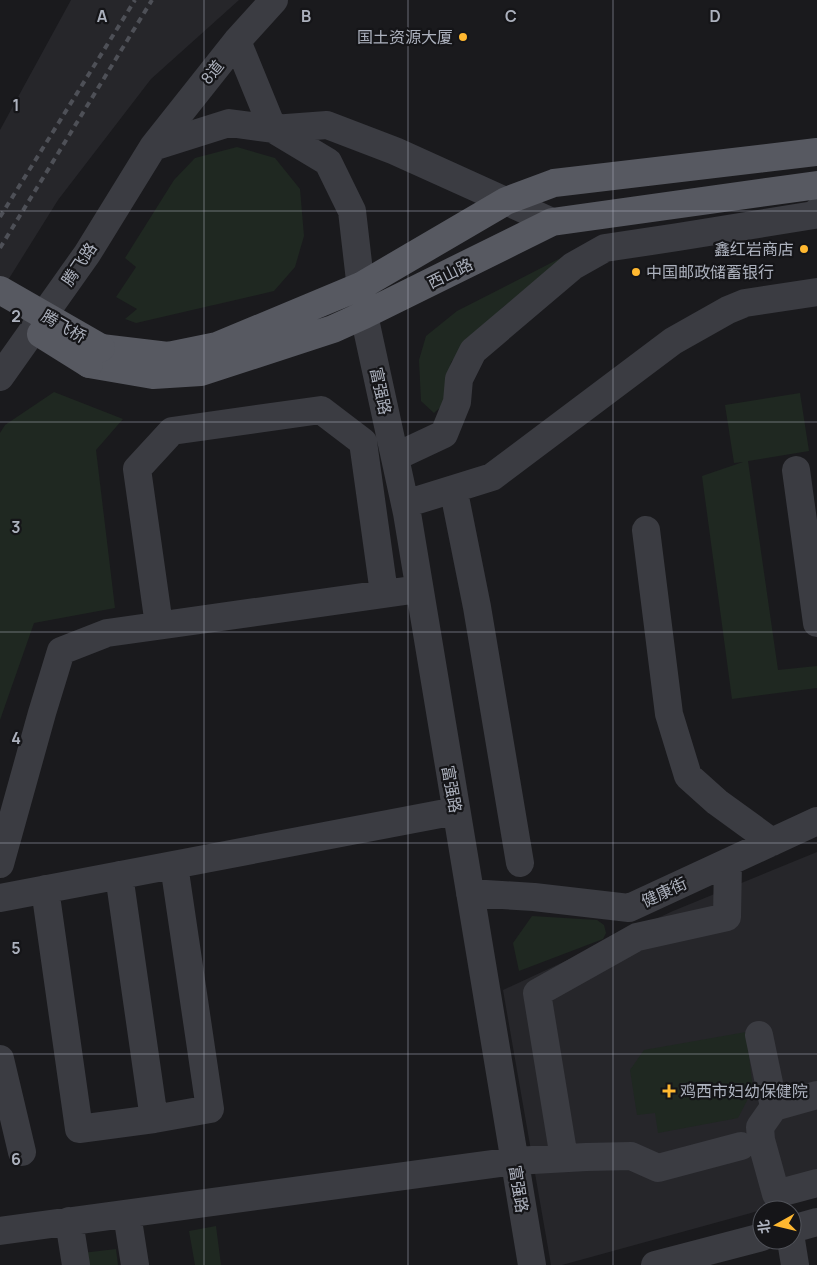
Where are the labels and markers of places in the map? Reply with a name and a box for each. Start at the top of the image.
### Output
place label: 国土资源大厦 [357,26,453,48]
marker: 国土资源大厦 [457,31,469,43]
place label: 鑫红岩商店 [714,238,794,260]
marker: 鑫红岩商店 [798,243,810,255]
place label: 中国邮政储蓄银行 [646,261,774,283]
marker: 中国邮政储蓄银行 [630,266,642,278]
place label: 鸡西市妇幼保健院 [680,1080,808,1102]
marker: 鸡西市妇幼保健院 [662,1084,676,1098]

